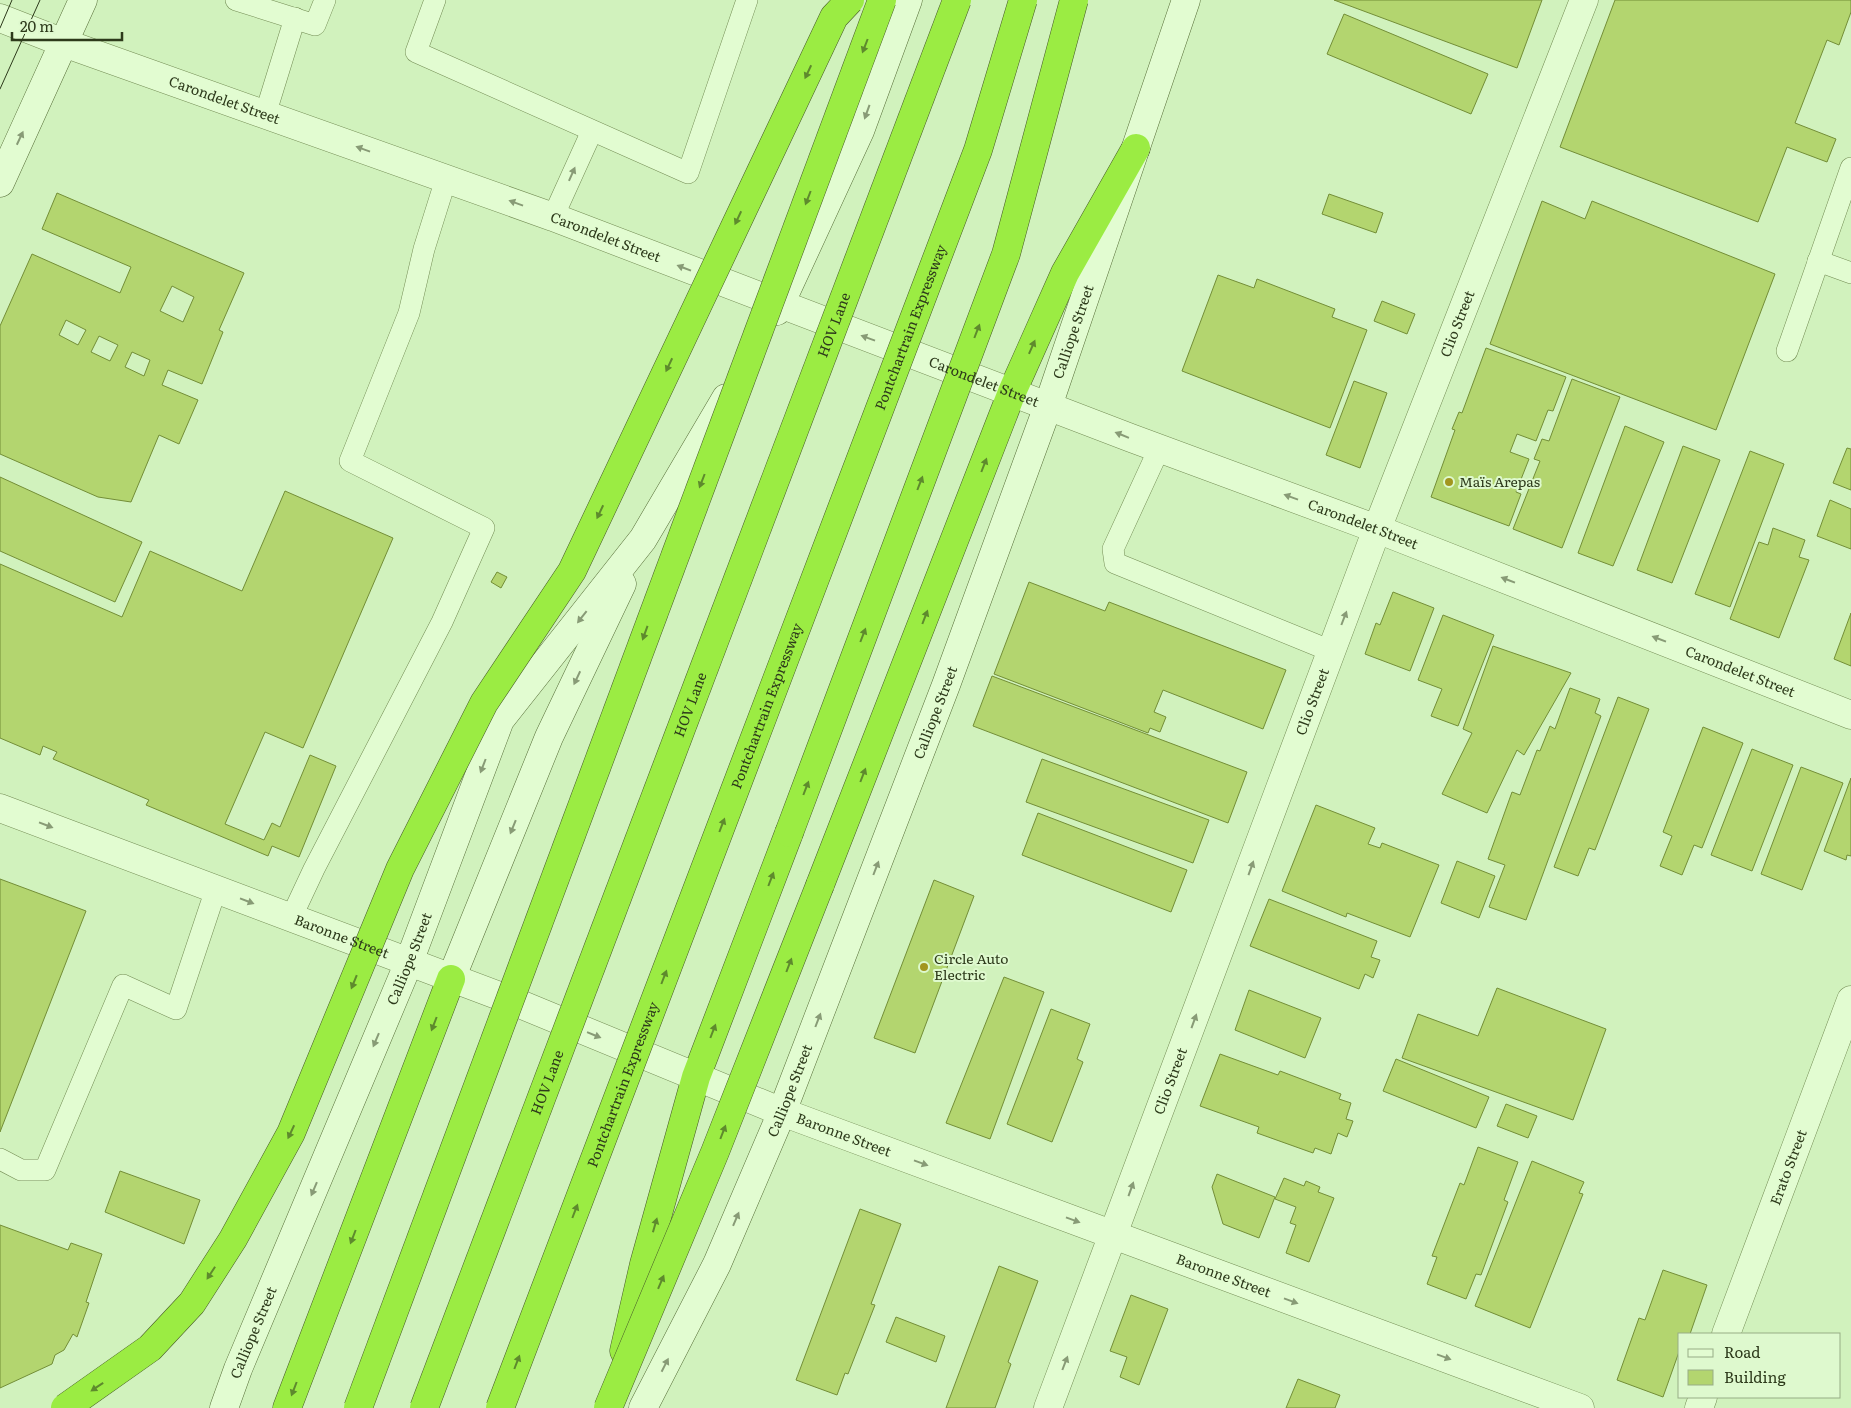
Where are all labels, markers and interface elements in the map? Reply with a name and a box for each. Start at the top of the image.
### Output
scale bar [12,10,122,42]
text: 20 m [20,14,54,37]
one-way arrow [861,38,868,53]
one-way arrow [804,64,812,79]
street label: Carondelet Street [167,70,283,128]
one-way arrow [863,104,870,119]
one-way arrow [17,131,25,145]
one-way arrow [355,145,370,152]
one-way arrow [569,167,577,181]
one-way arrow [804,191,812,206]
one-way arrow [508,199,523,207]
street label: Carondelet Street [548,206,664,266]
one-way arrow [734,211,743,226]
street label: Pontchartrain Expressway [869,240,951,413]
one-way arrow [677,263,691,271]
street label: Calliope Street [1047,282,1098,381]
street label: Clio Street [1434,287,1479,360]
street label: HOV Lane [812,289,854,360]
one-way arrow [973,323,981,338]
one-way arrow [861,334,876,341]
one-way arrow [1029,340,1037,354]
street label: Carondelet Street [926,351,1042,411]
one-way arrow [665,358,673,372]
one-way arrow [1114,431,1129,439]
one-way arrow [980,458,988,473]
place label: Maïs Arepas [1459,471,1540,491]
one-way arrow [698,474,706,489]
one-way arrow [916,475,924,490]
marker: Maïs Arepas [1443,476,1455,488]
one-way arrow [1283,493,1298,500]
street label: Carondelet Street [1305,493,1422,553]
one-way arrow [595,505,603,519]
one-way arrow [1500,576,1515,584]
one-way arrow [577,610,587,624]
one-way arrow [921,610,929,624]
one-way arrow [1341,610,1348,625]
street label: Pontchartrain Expressway [725,619,807,791]
one-way arrow [641,626,648,641]
one-way arrow [860,628,867,643]
one-way arrow [1652,635,1666,643]
street label: Carondelet Street [1683,640,1799,701]
street label: Calliope Street [907,663,961,762]
street label: Clio Street [1290,665,1333,738]
street label: HOV Lane [668,669,711,740]
one-way arrow [573,671,581,685]
one-way arrow [479,759,487,774]
one-way arrow [859,767,867,782]
one-way arrow [803,780,810,795]
one-way arrow [718,818,726,832]
one-way arrow [508,820,516,834]
one-way arrow [38,822,53,829]
one-way arrow [872,860,880,875]
one-way arrow [1248,861,1255,876]
one-way arrow [767,871,775,886]
one-way arrow [240,897,255,905]
street label: Baronne Street [292,909,392,963]
street label: Calliope Street [381,909,436,1008]
place label: Circle Auto Electric [934,948,1008,984]
one-way arrow [785,958,793,972]
marker: Circle Auto Electric [918,961,930,973]
one-way arrow [660,969,668,984]
one-way arrow [349,975,357,989]
street label: Pontchartrain Expressway [581,998,663,1170]
one-way arrow [814,1013,822,1027]
one-way arrow [1191,1013,1198,1028]
one-way arrow [430,1017,437,1032]
one-way arrow [709,1023,717,1038]
one-way arrow [587,1031,602,1039]
one-way arrow [372,1032,380,1047]
street label: Calliope Street [762,1041,816,1140]
street label: Clio Street [1148,1044,1191,1117]
street label: HOV Lane [525,1047,568,1118]
street label: Baronne Street [794,1107,895,1161]
one-way arrow [719,1124,727,1139]
one-way arrow [287,1125,295,1139]
street label: Erato Street [1764,1126,1811,1208]
one-way arrow [914,1159,929,1167]
one-way arrow [309,1182,317,1196]
one-way arrow [1128,1182,1135,1197]
one-way arrow [572,1203,579,1218]
one-way arrow [733,1212,741,1226]
one-way arrow [1066,1216,1081,1224]
one-way arrow [651,1217,659,1232]
one-way arrow [348,1230,356,1244]
street label: Baronne Street [1174,1248,1274,1302]
one-way arrow [206,1267,215,1280]
one-way arrow [657,1275,665,1289]
street label: Calliope Street [224,1283,281,1381]
one-way arrow [1284,1297,1299,1305]
legend [1678,1333,1841,1398]
text: Road [1724,1340,1760,1363]
one-way arrow [1436,1354,1451,1361]
one-way arrow [514,1355,521,1370]
one-way arrow [1062,1355,1069,1370]
one-way arrow [661,1357,669,1372]
text: Building [1724,1365,1786,1388]
one-way arrow [90,1382,103,1392]
one-way arrow [290,1382,298,1397]

